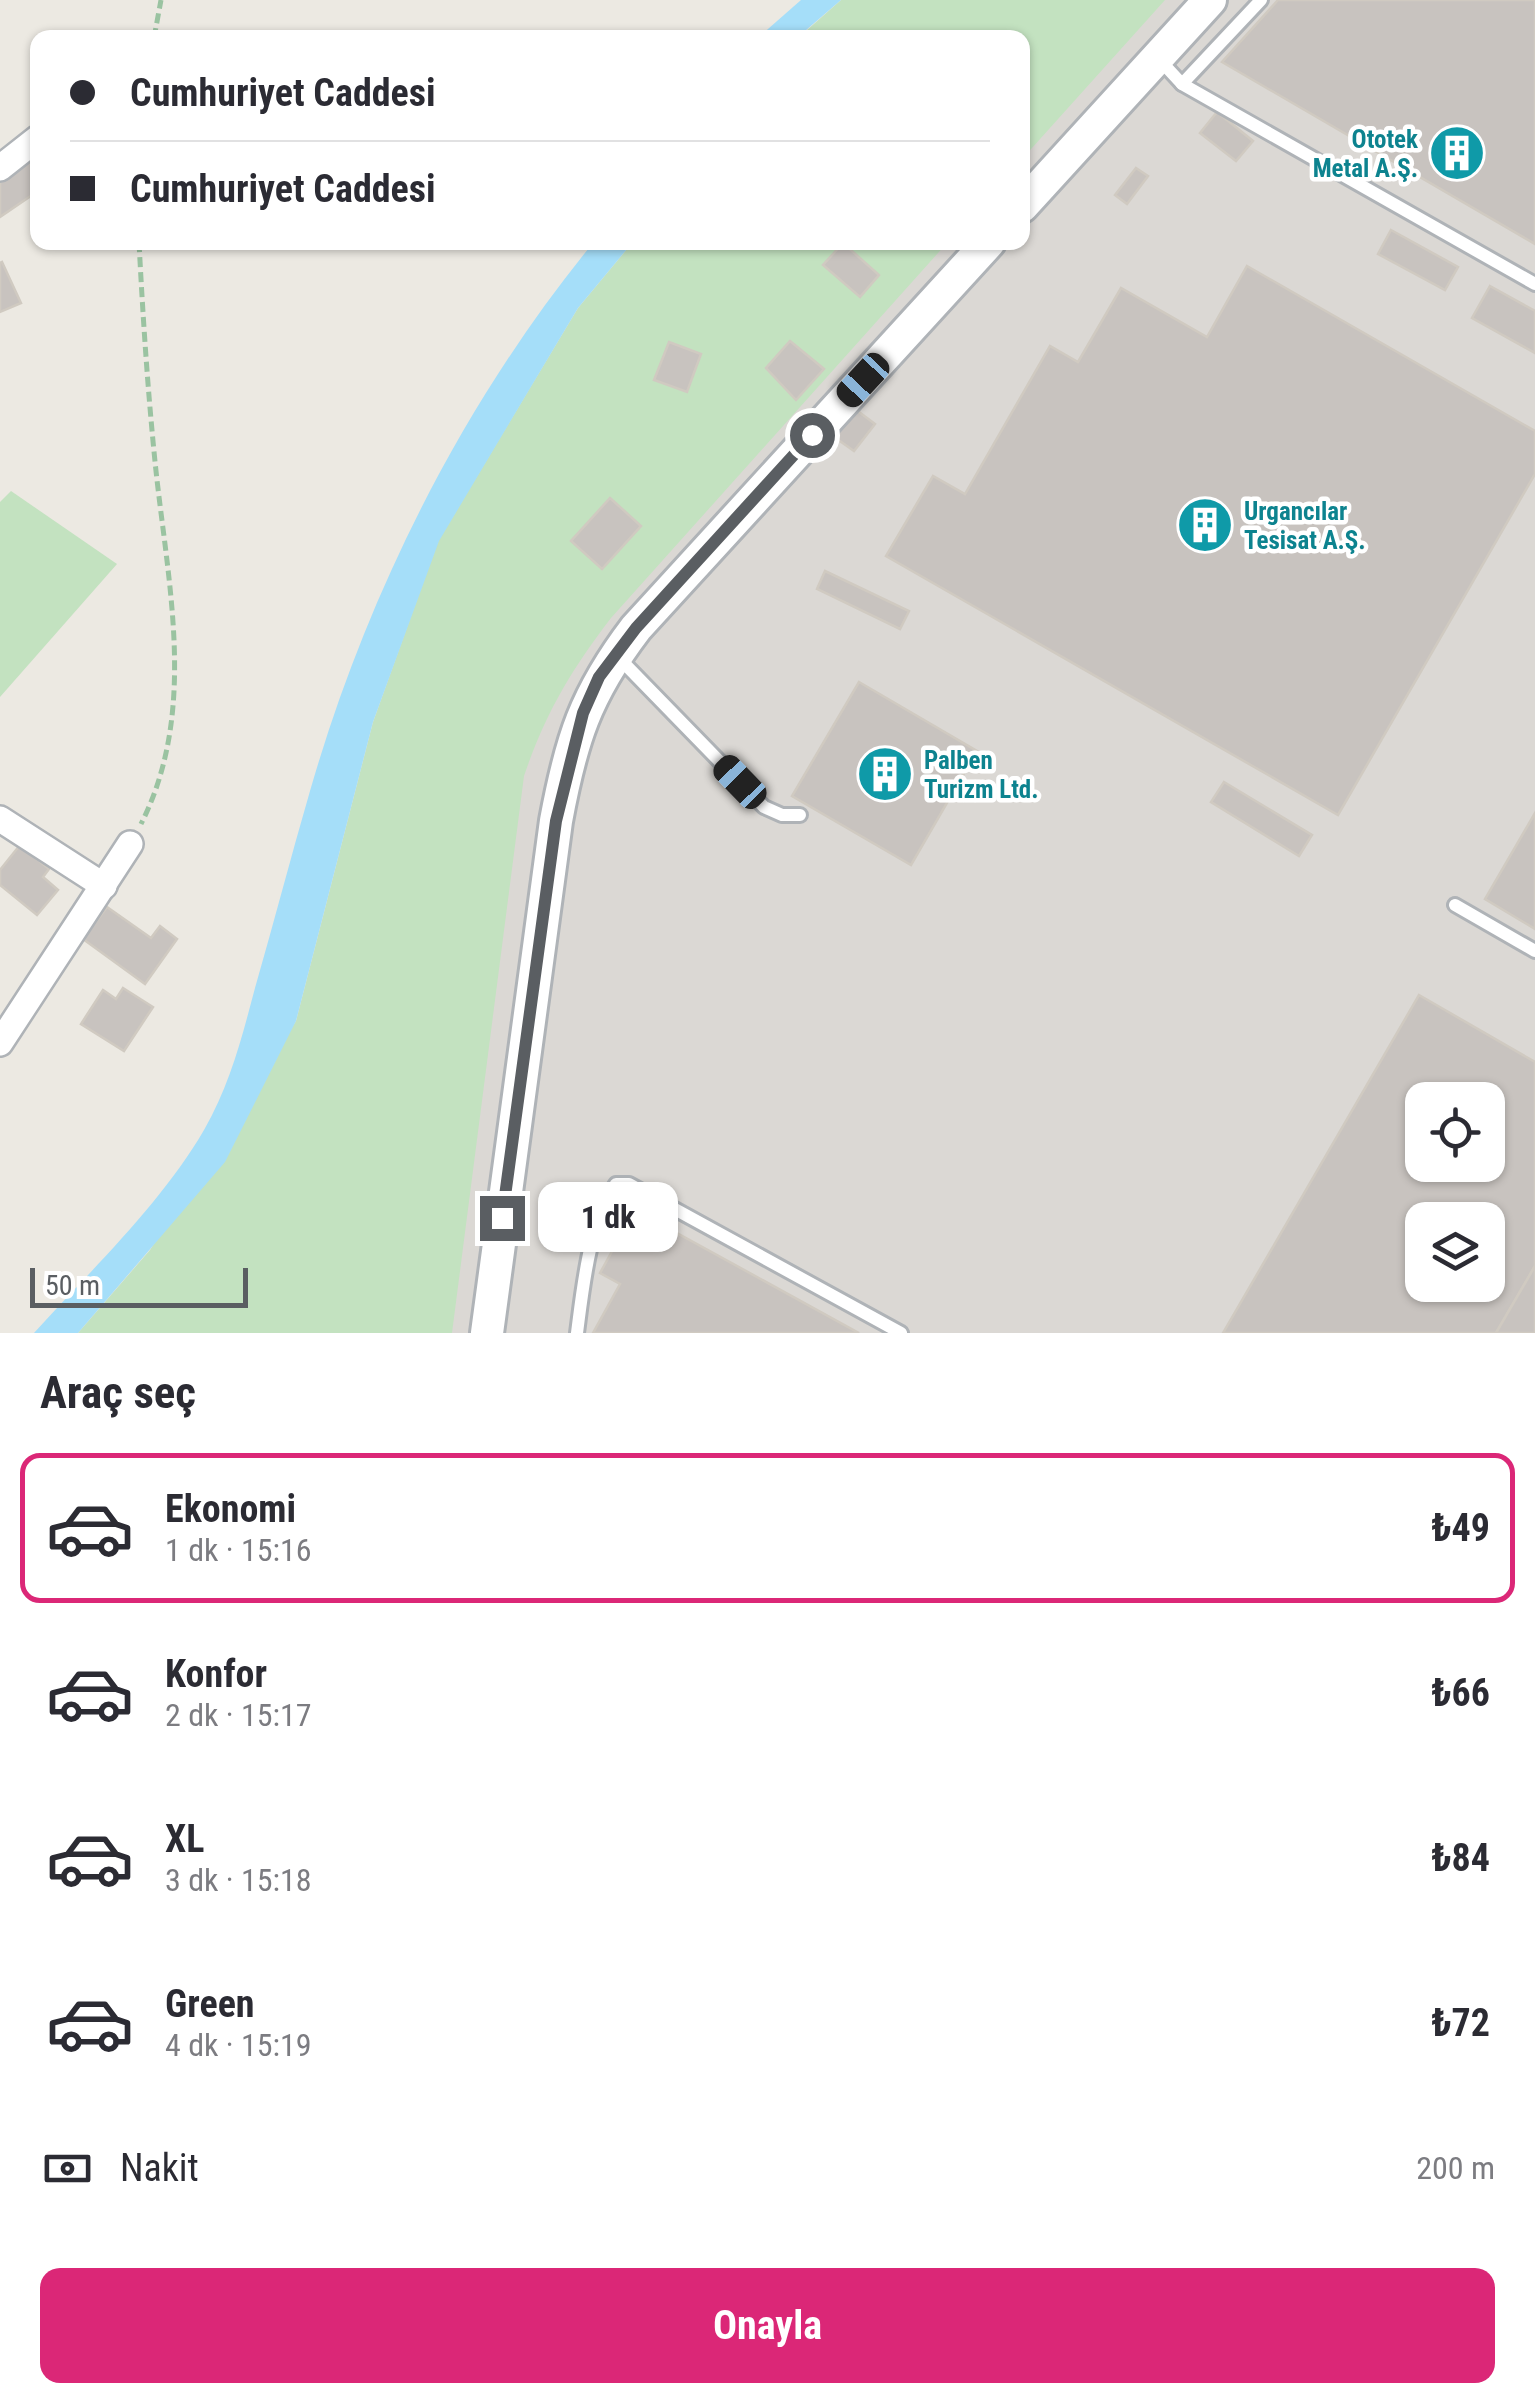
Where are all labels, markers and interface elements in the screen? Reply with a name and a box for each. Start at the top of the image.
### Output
text: Cumhuriyet Caddesi [130,71,436,115]
building icon: Ototek Metal A.Ş. [1427,123,1487,183]
place label: Ototek Metal A.Ş. [1313,125,1418,183]
text: Cumhuriyet Caddesi [130,167,436,211]
car [832,348,894,412]
route start [790,413,835,458]
building icon: Urgancılar Tesisat A.Ş. [1175,495,1235,555]
place label: Urgancılar Tesisat A.Ş. [1244,497,1366,555]
building icon: Palben Turizm Ltd. [855,744,915,804]
place label: Palben Turizm Ltd. [924,746,1039,804]
car [708,750,772,814]
map controls [1405,1082,1505,1302]
button: locate [1405,1082,1505,1182]
callout: 1 dk [537,1183,677,1253]
route end [480,1196,525,1241]
text: 1 dk [581,1198,635,1236]
button: layers [1405,1202,1505,1302]
scale bar [30,1263,248,1308]
text: 50 m [45,1269,100,1302]
text: Araç seç [40,1366,196,1419]
icon: car [45,1483,135,1573]
text: Ekonomi [165,1487,296,1531]
text: ₺49 [1431,1506,1490,1550]
text: 1 dk · 15:16 [165,1531,312,1569]
icon: car [45,1648,135,1738]
text: Konfor [165,1652,267,1696]
text: ₺66 [1431,1671,1490,1715]
text: 2 dk · 15:17 [165,1696,312,1734]
icon: car [45,1813,135,1903]
text: XL [165,1817,204,1861]
text: ₺84 [1431,1836,1490,1880]
text: 3 dk · 15:18 [165,1861,312,1899]
icon: car [45,1978,135,2068]
text: Green [165,1982,255,2026]
text: ₺72 [1431,2001,1490,2045]
text: 4 dk · 15:19 [165,2026,312,2064]
icon: cash [40,2141,95,2196]
text: Nakit [120,2146,199,2190]
text: 200 m [1416,2149,1495,2187]
button: Onayla [40,2268,1495,2383]

